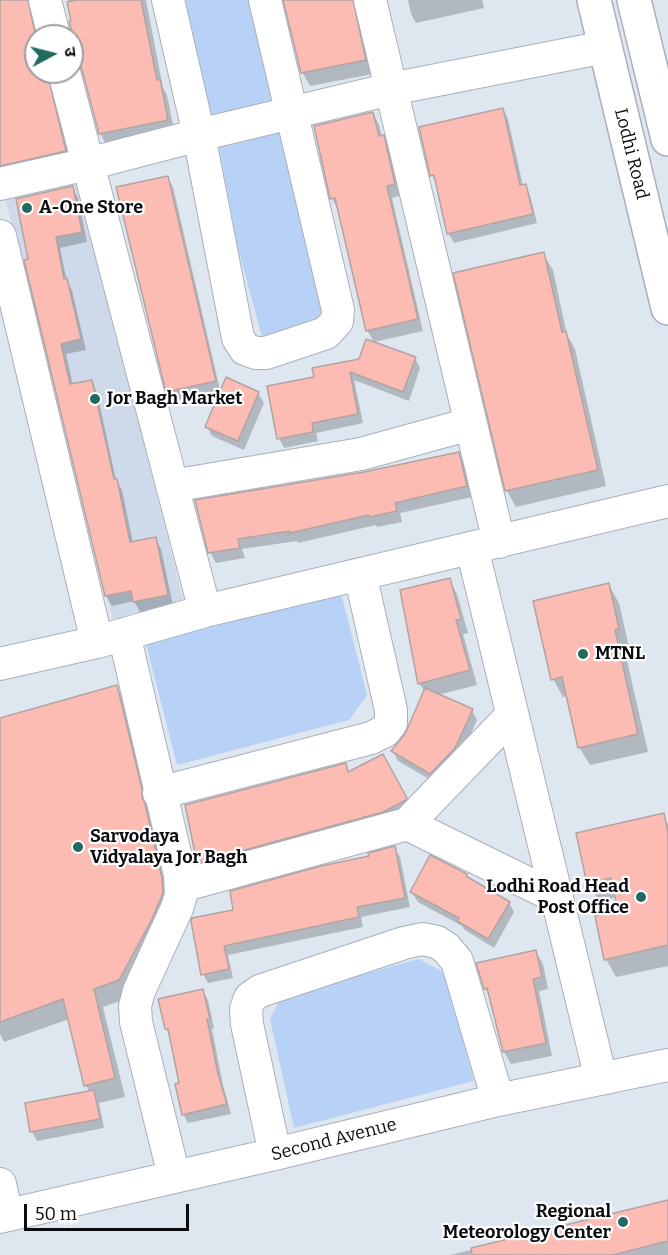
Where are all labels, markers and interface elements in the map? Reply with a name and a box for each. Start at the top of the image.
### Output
north arrow [24,24,84,84]
text: उ [60,46,80,58]
street label: Lodhi Road [609,106,653,202]
place label: A-One Store [39,197,143,219]
marker: A-One Store [20,201,34,215]
place label: Jor Bagh Market [107,388,242,410]
marker: Jor Bagh Market [88,392,102,406]
place label: MTNL [595,643,645,665]
marker: MTNL [576,647,590,661]
place label: Sarvodaya Vidyalaya Jor Bagh [90,826,247,868]
marker: Sarvodaya Vidyalaya Jor Bagh [71,840,85,854]
place label: Lodhi Road Head Post Office [486,876,629,918]
marker: Lodhi Road Head Post Office [634,890,648,904]
street label: Second Avenue [269,1114,399,1166]
scale bar [27,1192,192,1230]
place label: Regional Meteorology Center [443,1201,611,1244]
text: 50 m [35,1203,77,1225]
marker: Regional Meteorology Center [616,1215,630,1229]

